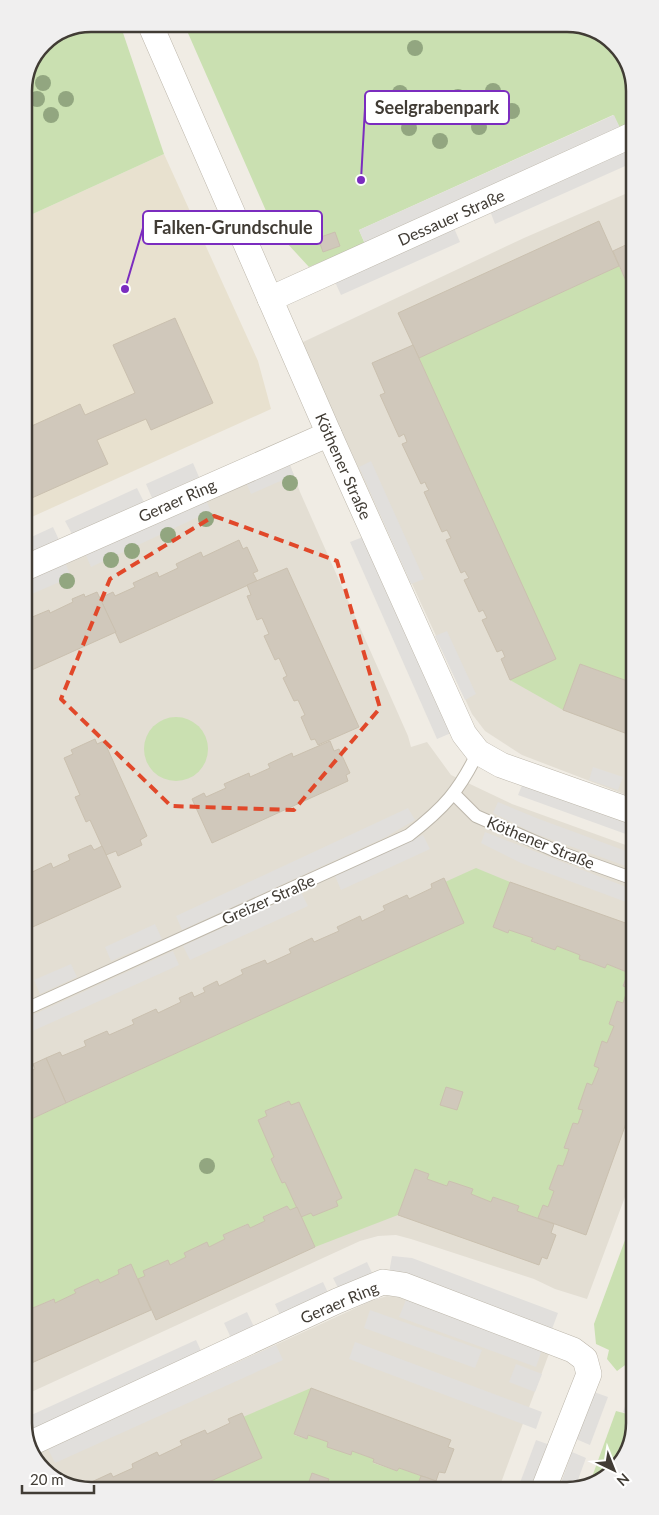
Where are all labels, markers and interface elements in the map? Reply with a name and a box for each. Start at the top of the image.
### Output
callout: Seelgrabenpark [365,91,509,124]
text: Seelgrabenpark [375,96,500,118]
street label: Dessauer Straße [395,185,507,249]
callout: Falken-Grundschule [143,211,322,244]
text: Falken-Grundschule [153,216,313,238]
street label: Köthener Straße [312,410,376,522]
street label: Geraer Ring [135,474,219,526]
street label: Köthener Straße [484,812,598,872]
street label: Greizer Straße [219,870,317,928]
street label: Geraer Ring [297,1277,381,1327]
north arrow [589,1445,639,1495]
scale bar [22,1462,95,1494]
text: 20 m [30,1470,64,1488]
text: N [613,1470,633,1490]

